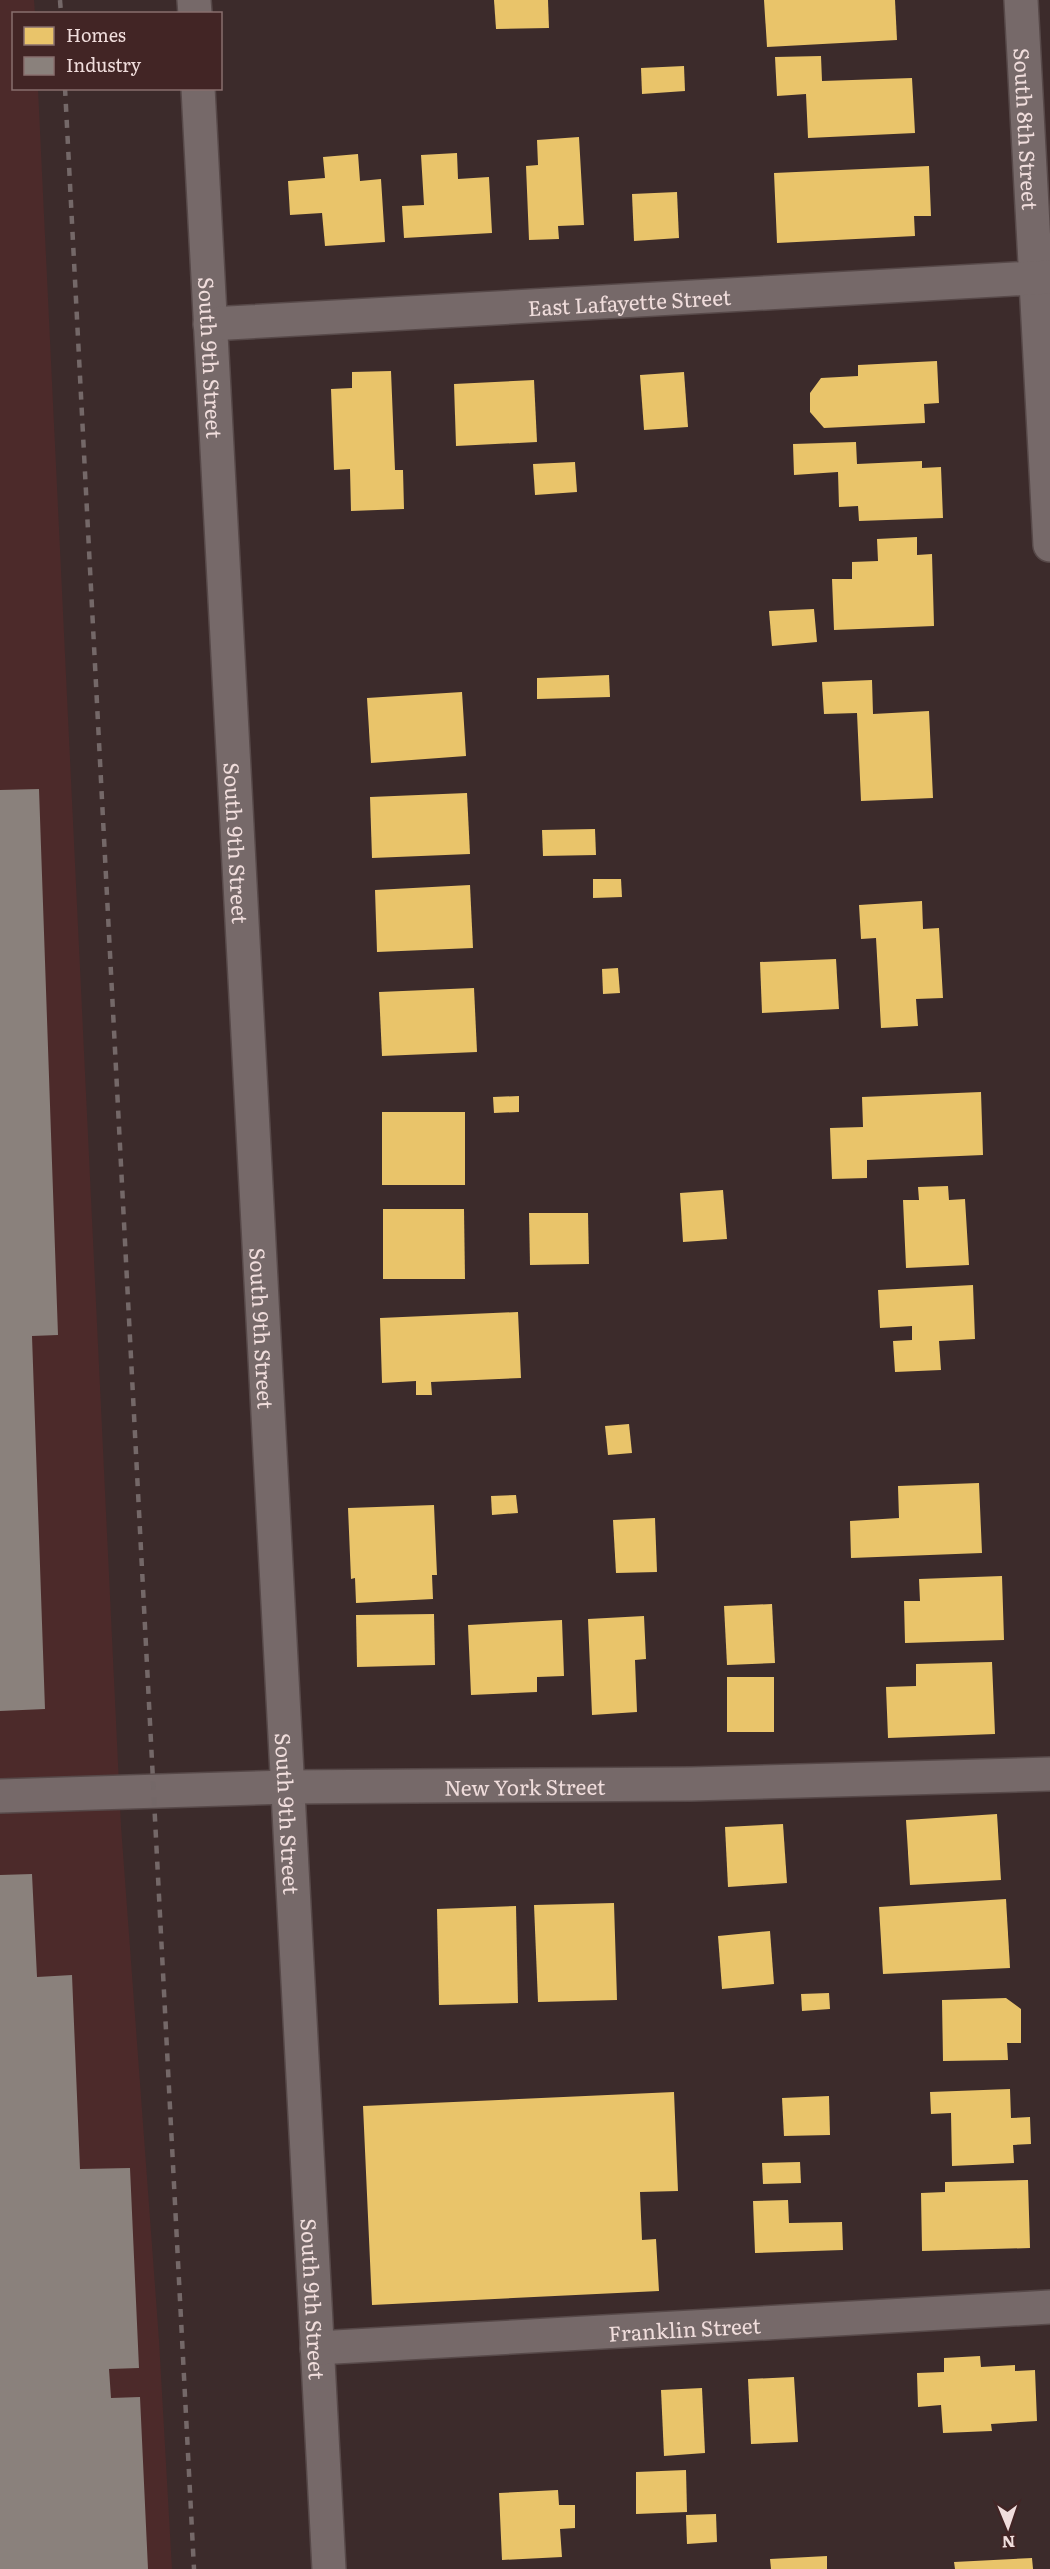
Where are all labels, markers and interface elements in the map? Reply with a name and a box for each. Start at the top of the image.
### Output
legend [12,12,222,90]
text: Homes [66,21,126,48]
street label: South 8th Street [1008,47,1048,211]
text: Industry [66,51,142,78]
street label: South 9th Street [192,276,232,440]
street label: East Lafayette Street [527,279,732,322]
street label: South 9th Street [218,761,258,925]
street label: South 9th Street [244,1247,283,1410]
street label: South 9th Street [269,1732,309,1896]
street label: New York Street [444,1769,606,1801]
street label: South 9th Street [295,2217,335,2381]
street label: Franklin Street [607,2308,762,2347]
north arrow [978,2497,1038,2557]
text: N [1001,2531,1016,2555]

